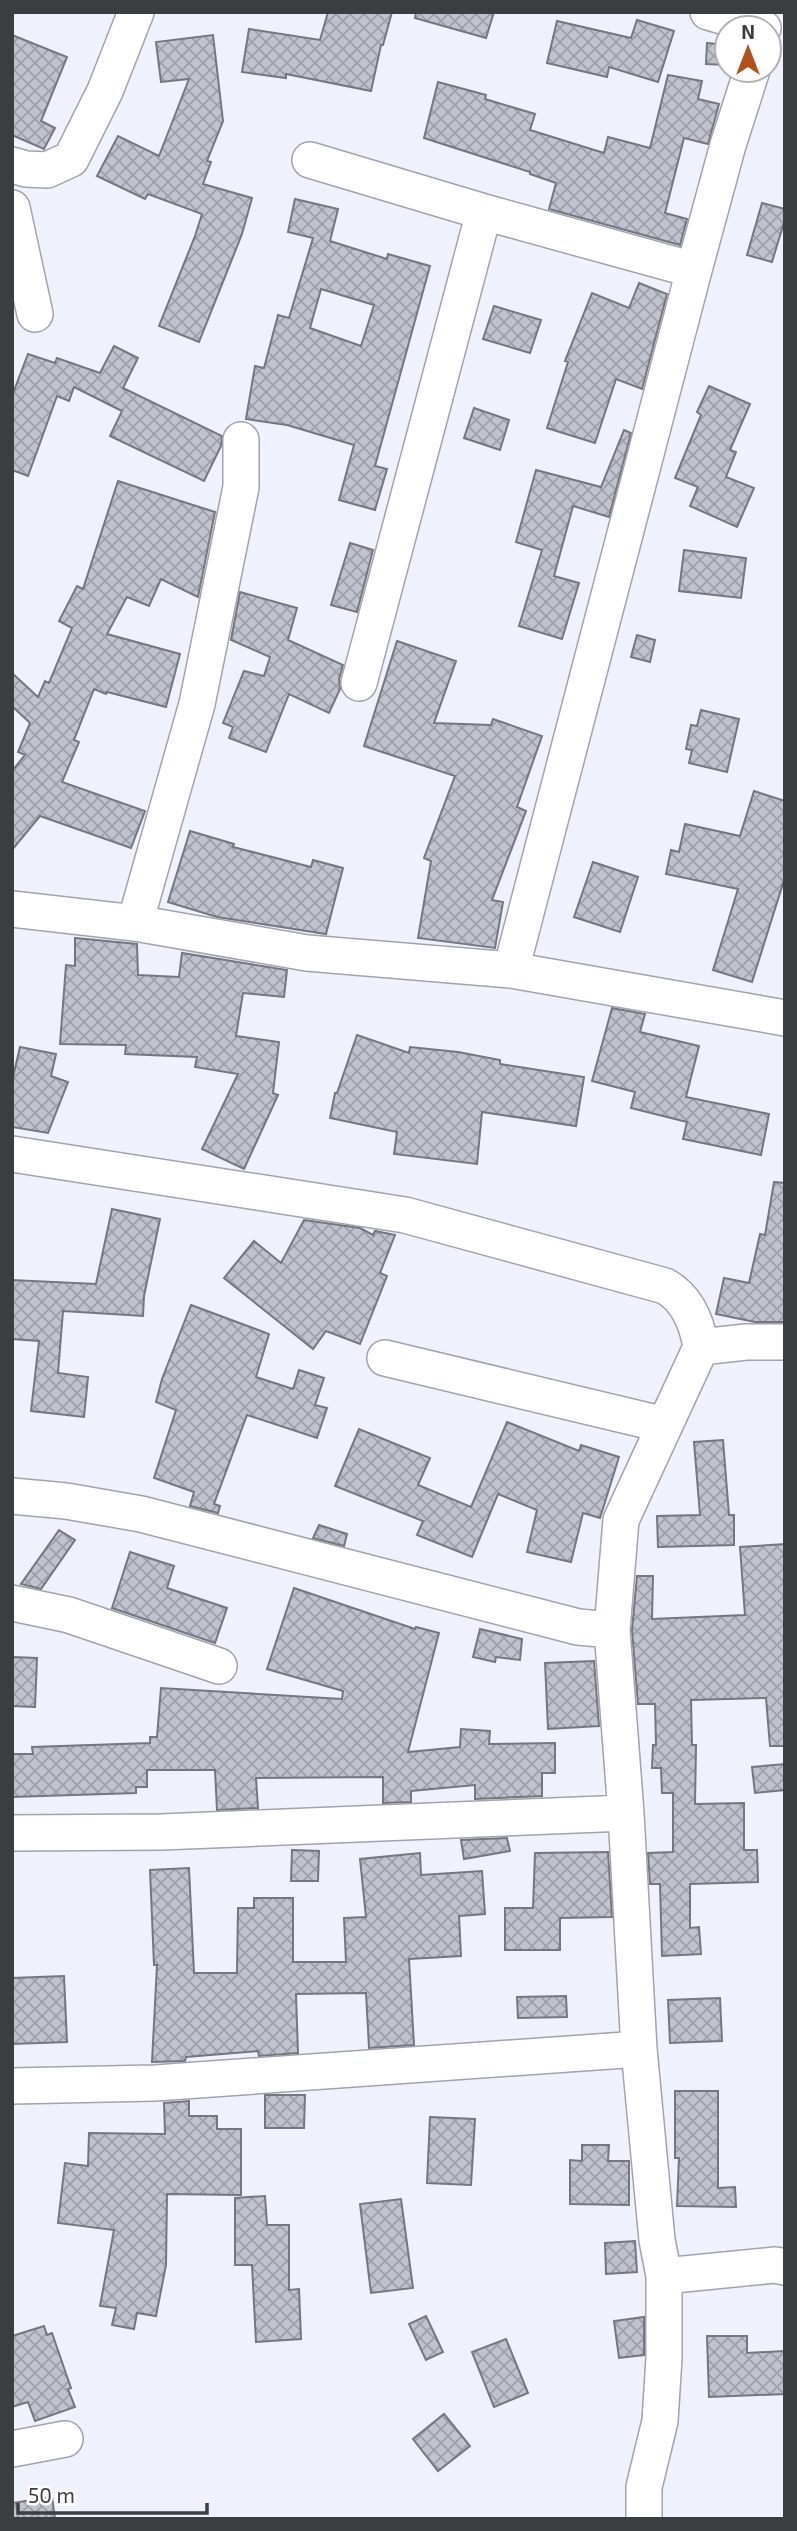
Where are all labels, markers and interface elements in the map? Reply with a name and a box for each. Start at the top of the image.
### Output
north arrow [713,14,783,84]
text: N [741,20,755,43]
scale bar [18,2472,206,2516]
text: 50 m [28,2482,75,2507]

